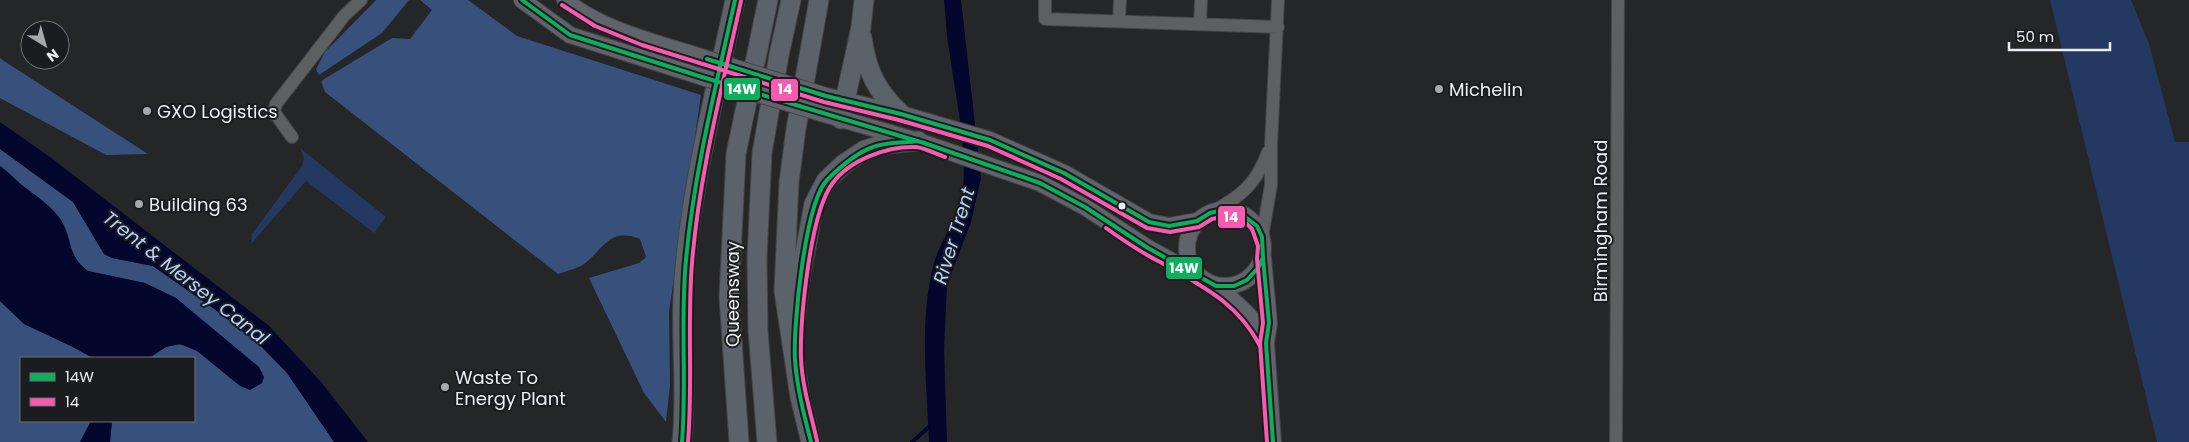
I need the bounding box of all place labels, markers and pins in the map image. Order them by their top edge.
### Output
place label: Michelin [1449,77,1523,102]
marker: Michelin [1433,83,1445,95]
place label: GXO Logistics [157,99,278,124]
marker: GXO Logistics [141,105,153,117]
place label: Building 63 [149,192,248,217]
marker: Building 63 [133,198,145,210]
unlabelled marker [1117,201,1127,211]
place label: Waste To Energy Plant [455,365,566,411]
marker: Waste To Energy Plant [439,381,451,393]

